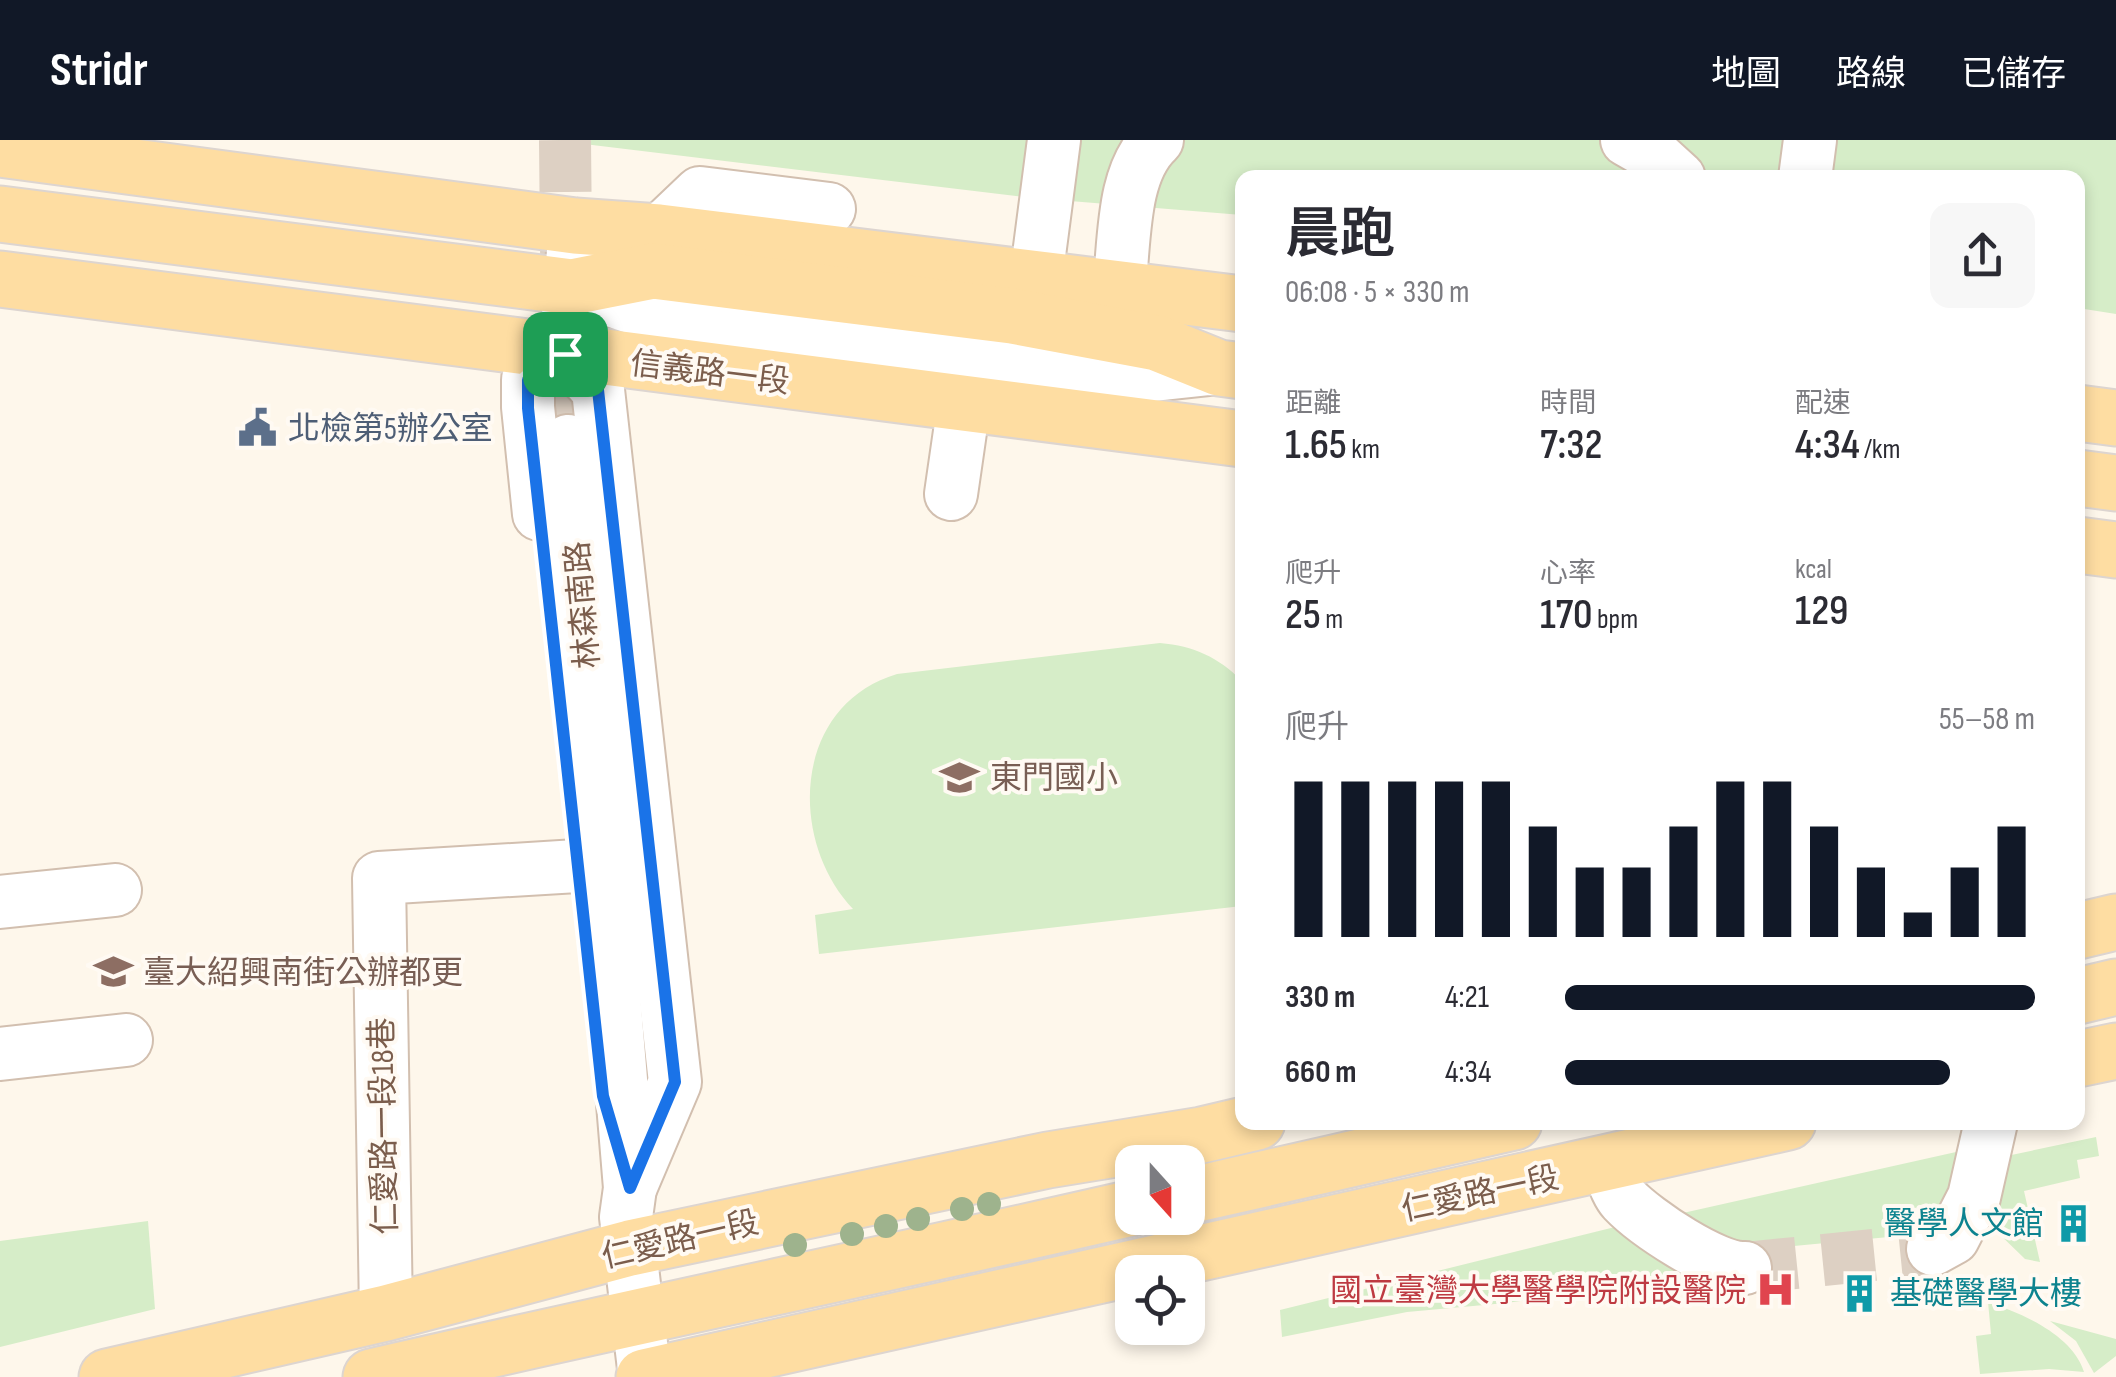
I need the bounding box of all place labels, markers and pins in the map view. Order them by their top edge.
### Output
pin [523,312,608,397]
public building icon: 北檢第5辦公室 [237,407,279,449]
place label: 北檢第5辦公室 [288,410,493,449]
school or university icon: 東門國小 [939,756,981,798]
place label: 東門國小 [990,759,1118,798]
school or university icon: 臺大紹興南街公辦都更 [92,951,134,993]
place label: 臺大紹興南街公辦都更 [143,954,463,993]
building icon: 醫學人文館 [2053,1202,2095,1244]
place label: 醫學人文館 [1884,1205,2044,1244]
hospital icon: 國立臺灣大學醫學院附設醫院 [1755,1269,1797,1311]
place label: 國立臺灣大學醫學院附設醫院 [1330,1272,1746,1311]
building icon: 基礎醫學大樓 [1839,1272,1881,1314]
place label: 基礎醫學大樓 [1890,1275,2082,1314]

